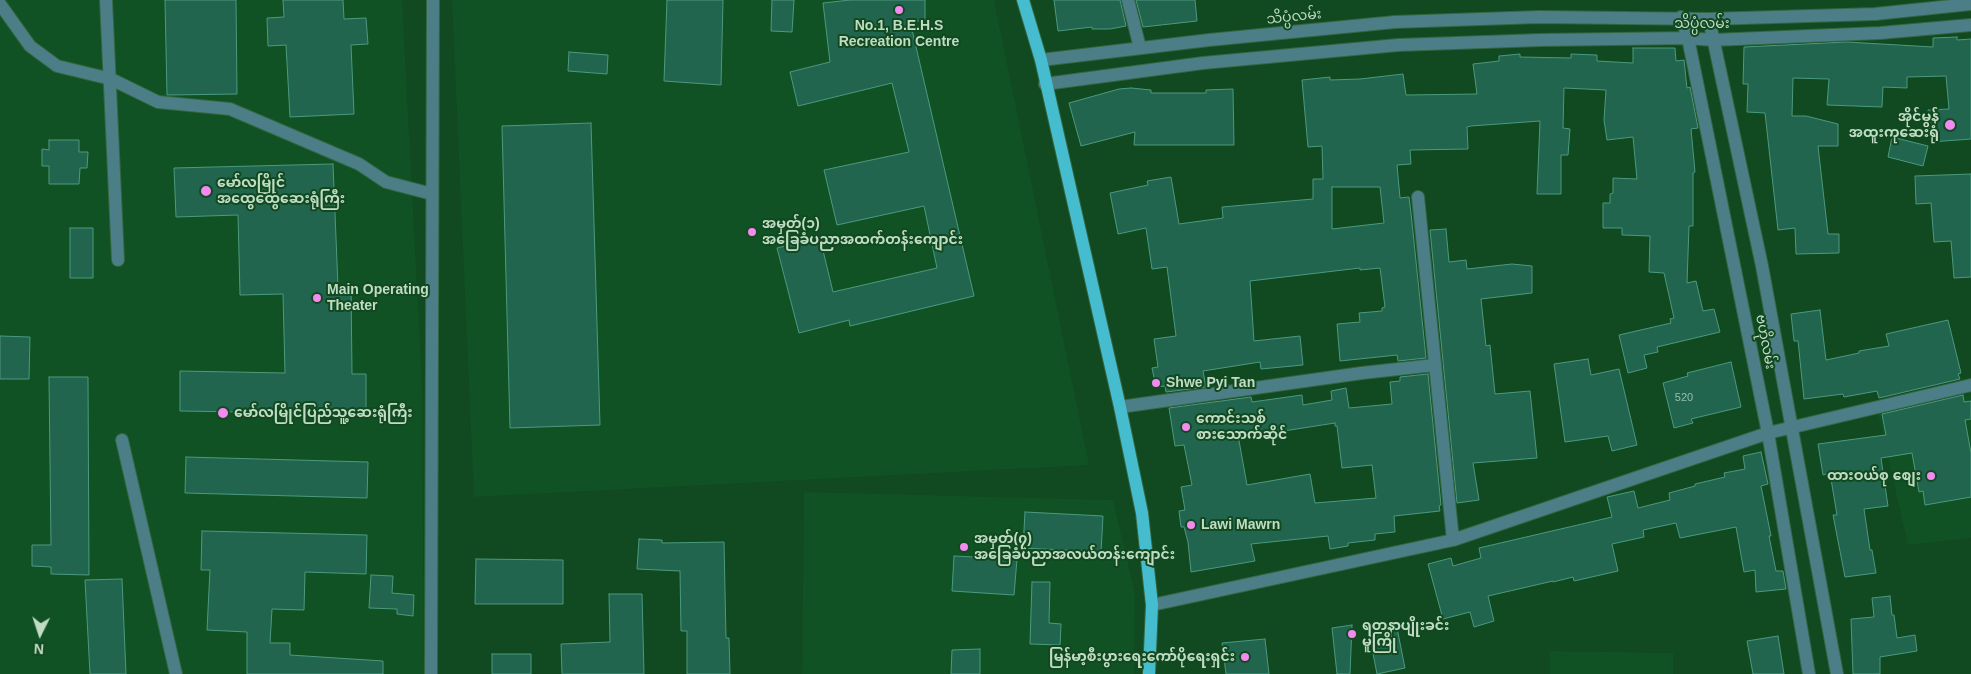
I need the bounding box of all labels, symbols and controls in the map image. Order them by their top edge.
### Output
marker: No.1, B.E.H.S Recreation Centre [893,4,905,16]
street label: သိပ္ပံလမ်း [1266,6,1322,28]
street label: သိပ္ပံလမ်း [1674,16,1730,32]
place label: No.1, B.E.H.S Recreation Centre [839,18,959,50]
place label: အိုင်မွန် အထူးကုဆေးရုံ [1849,109,1939,142]
marker: အိုင်မွန် အထူးကုဆေးရုံ [1943,118,1957,132]
place label: မော်လမြိုင် အထွေထွေဆေးရုံကြီး [217,175,345,208]
marker: မော်လမြိုင် အထွေထွေဆေးရုံကြီး [199,184,213,198]
place label: အမှတ်(၁) အခြေခံပညာအထက်တန်းကျောင်း [762,216,963,248]
marker: အမှတ်(၁) အခြေခံပညာအထက်တန်းကျောင်း [746,226,758,238]
place label: Main Operating Theater [327,282,429,314]
marker: Main Operating Theater [311,292,323,304]
street label: ဗဟိုလမ်း [1751,313,1779,371]
place label: Shwe Pyi Tan [1166,375,1255,391]
marker: Shwe Pyi Tan [1150,377,1162,389]
house number: 520 [1675,391,1693,405]
place label: မော်လမြိုင်ပြည်သူ့ဆေးရုံကြီး [234,405,413,421]
marker: မော်လမြိုင်ပြည်သူ့ဆေးရုံကြီး [216,406,230,420]
place label: ကောင်းသစ် စားသောက်ဆိုင် [1196,411,1287,444]
marker: ကောင်းသစ် စားသောက်ဆိုင် [1180,421,1192,433]
place label: ထားဝယ်စု စျေး [1827,468,1921,484]
marker: ထားဝယ်စု စျေး [1925,470,1937,482]
place label: Lawi Mawrn [1201,517,1280,533]
marker: Lawi Mawrn [1185,519,1197,531]
place label: အမှတ်(၇) အခြေခံပညာအလယ်တန်းကျောင်း [974,531,1175,564]
marker: အမှတ်(၇) အခြေခံပညာအလယ်တန်းကျောင်း [958,541,970,553]
north arrow [15,609,65,659]
place label: ရတနာပျိုးခင်း မူကြို [1362,618,1449,650]
marker: ရတနာပျိုးခင်း မူကြို [1346,628,1358,640]
text: N [33,641,45,657]
place label: မြန်မာ့စီးပွားရေးကော်ပိုရေးရှင်း [1049,649,1235,665]
marker: မြန်မာ့စီးပွားရေးကော်ပိုရေးရှင်း [1239,651,1251,663]

